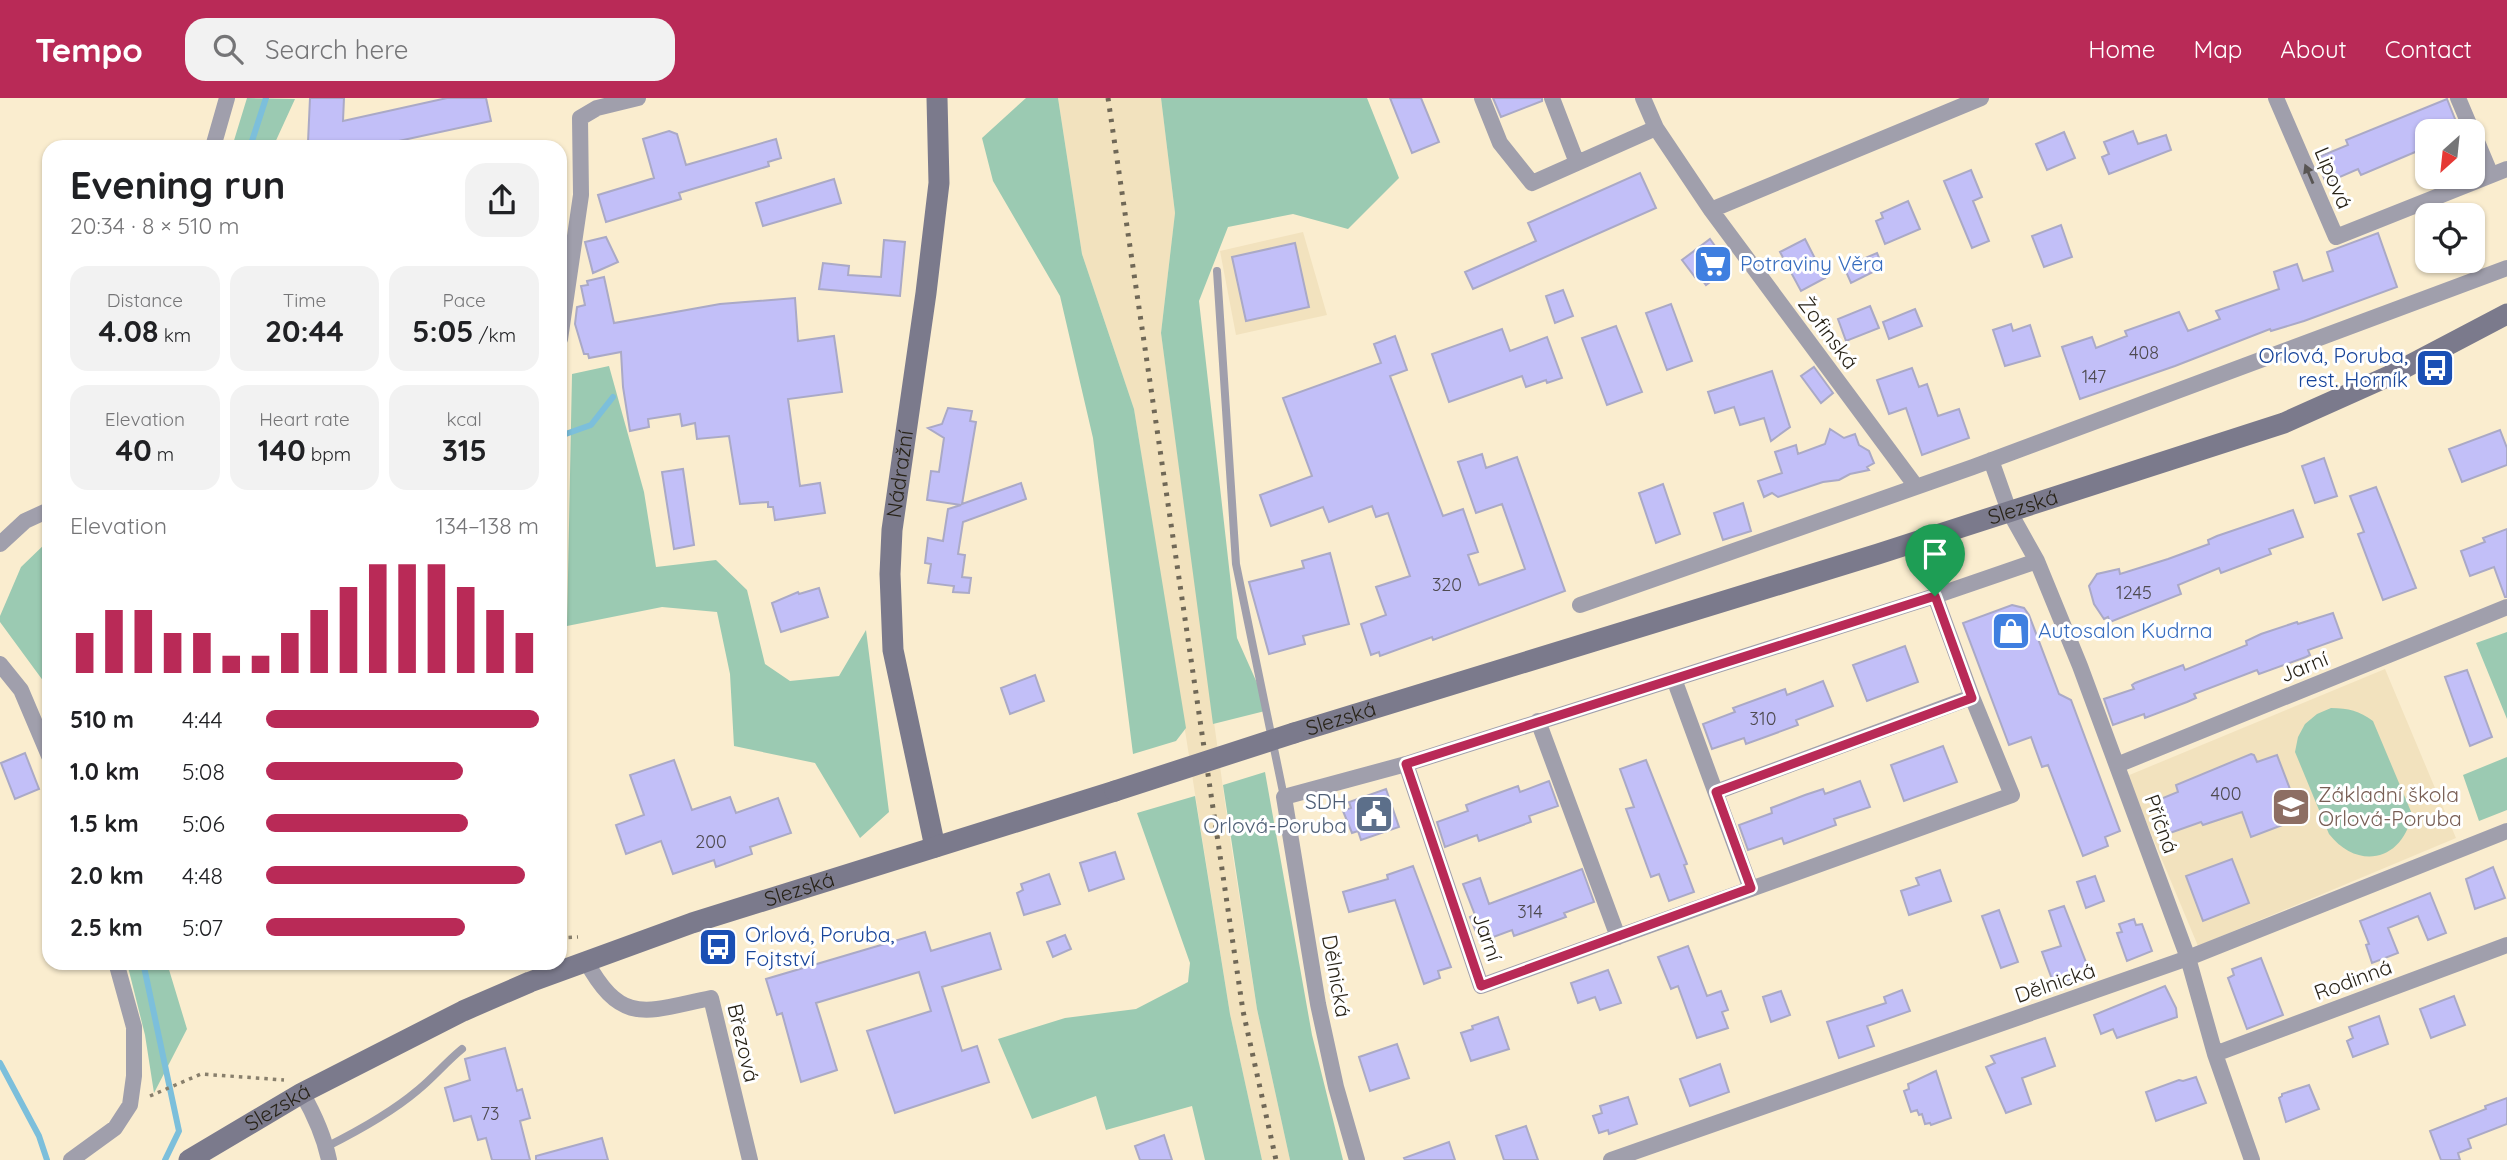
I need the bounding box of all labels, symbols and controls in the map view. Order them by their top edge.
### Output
search box [185,18,675,81]
text: Tempo [35,29,143,70]
icon: search [209,30,247,68]
text: Search here [265,33,408,66]
text: Home [2088,34,2155,64]
text: Map [2193,34,2242,64]
text: About [2280,34,2347,64]
text: Contact [2385,34,2472,64]
north arrow [2415,119,2485,189]
map controls [2415,119,2485,273]
street label: Lipová [2309,143,2359,212]
text: Evening run [70,161,285,209]
button: share [465,163,539,237]
one-way arrow [2303,164,2314,185]
button: locate [2415,203,2485,273]
text: 20:34 · 8 × 510 m [70,211,240,240]
supermarket icon: Potraviny Věra [1692,243,1734,285]
place label: Potraviny Věra [1740,250,1884,276]
text: Distance [107,288,183,312]
text: Time [283,288,326,312]
text: Pace [443,288,486,312]
street label: Žofinská [1793,291,1864,374]
text: 4.08 [98,312,158,350]
text: 20:44 [265,312,344,350]
text: 5:05 [412,312,473,350]
text: km [158,323,191,347]
text: /km [473,323,516,347]
house number: 408 [2129,341,2159,364]
place label: Orlová, Poruba, rest. Horník [2258,342,2408,392]
bus stop icon: Orlová, Poruba, rest. Horník [2414,347,2456,389]
house number: 147 [2082,365,2106,388]
text: Elevation [105,407,185,431]
text: Heart rate [259,407,350,431]
text: kcal [446,407,482,431]
street label: Nádražní [880,428,918,519]
text: 40 [116,431,152,469]
text: 140 [258,431,306,469]
text: 315 [442,431,487,469]
text: m [152,442,174,466]
text: bpm [306,442,351,466]
street label: Slezská [1984,483,2061,530]
text: Elevation [70,511,167,540]
text: 134–138 m [435,511,539,540]
pin [1905,524,1965,596]
icon: arrive [1916,535,1954,573]
house number: 320 [1432,573,1462,596]
house number: 1245 [2116,581,2152,604]
shop icon: Autosalon Kudrna [1990,610,2032,652]
place label: Autosalon Kudrna [2038,617,2213,643]
street label: Jarní [2276,645,2332,687]
street label: Slezská [1302,695,1379,741]
text: 510 m [70,705,134,734]
text: 4:44 [182,705,223,734]
house number: 310 [1750,707,1776,730]
text: 1.0 km [70,757,140,786]
text: 5:08 [182,757,225,786]
place label: Základní škola Orlová-Poruba [2318,781,2462,831]
house number: 400 [2211,782,2241,805]
school or university icon: Základní škola Orlová-Poruba [2270,786,2312,828]
place label: SDH Orlová-Poruba [1203,788,1347,838]
street label: Příčná [2139,791,2185,857]
public building icon: SDH Orlová-Poruba [1353,793,1395,835]
text: 1.5 km [70,809,139,838]
text: 5:06 [182,809,225,838]
house number: 200 [695,830,727,853]
text: 2.0 km [70,861,144,890]
text: 4:48 [182,861,223,890]
street label: Slezská [761,865,837,912]
house number: 314 [1517,900,1543,923]
street label: Jarní [1468,909,1508,965]
text: 2.5 km [70,913,143,942]
text: 5:07 [182,913,223,942]
place label: Orlová, Poruba, Fojtství [745,921,895,971]
bus stop icon: Orlová, Poruba, Fojtství [697,926,739,968]
street label: Dělnická [1317,933,1357,1019]
street label: Rodinná [2310,953,2395,1005]
street label: Dělnická [2011,956,2098,1008]
street label: Březová [722,1001,766,1085]
street label: Slezská [239,1077,314,1136]
house number: 73 [481,1102,499,1125]

